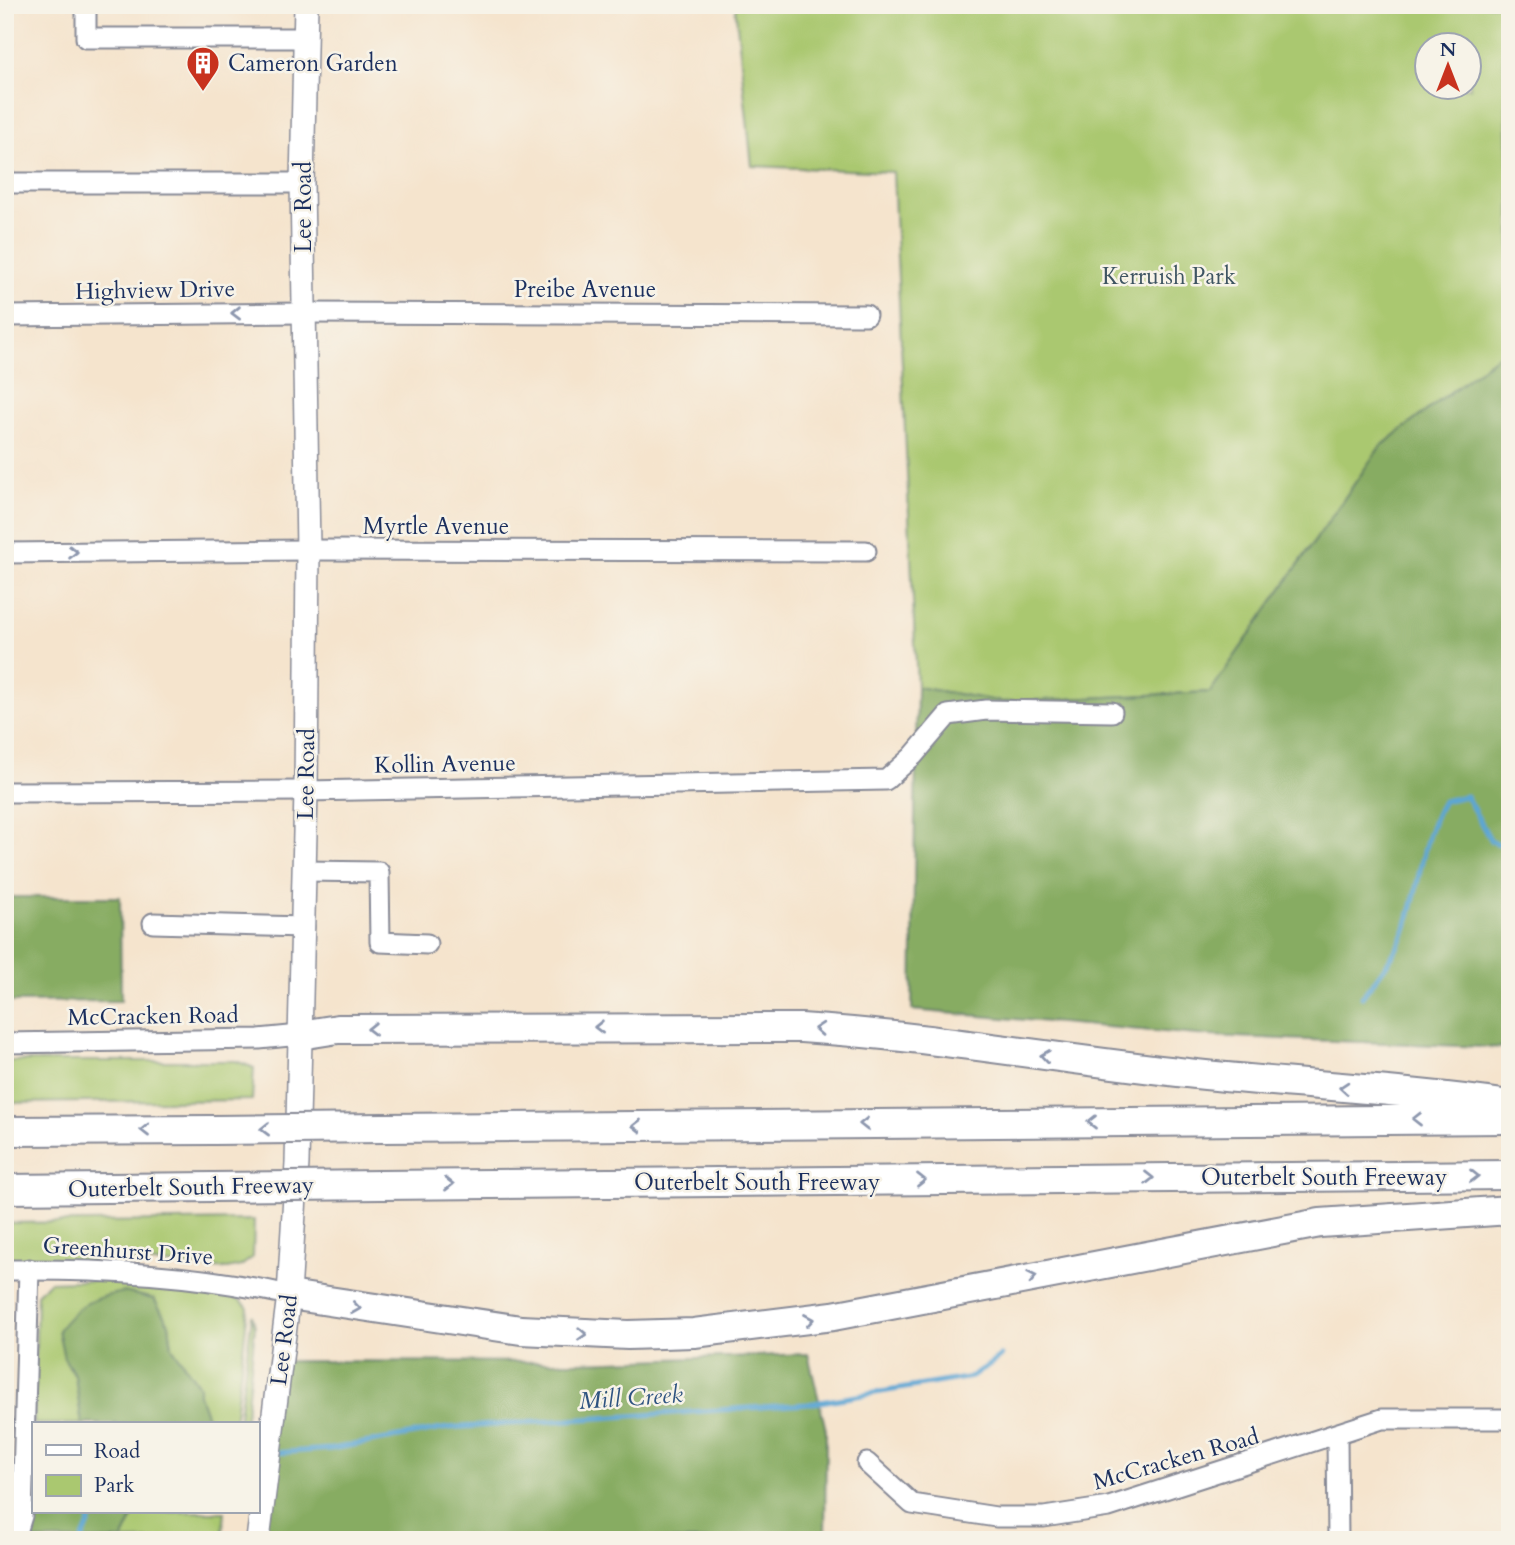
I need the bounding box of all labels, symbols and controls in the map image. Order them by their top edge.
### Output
north arrow [1414,32,1484,102]
text: N [1440,37,1457,63]
building icon: Cameron Garden [184,44,222,93]
place label: Cameron Garden [228,48,398,79]
street label: Lee Road [288,160,319,253]
park label: Kerruish Park [1102,261,1237,292]
street label: Highview Drive [75,273,235,307]
street label: Preibe Avenue [514,274,656,305]
one-way arrow [230,306,241,321]
street label: Myrtle Avenue [363,511,509,542]
one-way arrow [68,545,79,560]
street label: Lee Road [290,727,322,820]
street label: Kollin Avenue [374,747,516,781]
street label: McCracken Road [67,999,240,1033]
one-way arrow [594,1019,604,1035]
one-way arrow [366,1021,377,1037]
one-way arrow [814,1022,825,1037]
one-way arrow [1039,1049,1051,1064]
one-way arrow [1339,1081,1350,1096]
one-way arrow [1411,1111,1422,1127]
one-way arrow [1086,1114,1096,1130]
one-way arrow [858,1116,869,1132]
one-way arrow [631,1118,641,1134]
one-way arrow [260,1121,270,1137]
one-way arrow [139,1122,150,1138]
street label: Outerbelt South Freeway [1201,1162,1447,1193]
street label: Outerbelt South Freeway [634,1167,880,1198]
one-way arrow [1470,1168,1480,1184]
street label: Outerbelt South Freeway [68,1169,314,1205]
one-way arrow [1144,1171,1155,1186]
one-way arrow [917,1172,927,1188]
one-way arrow [444,1176,455,1192]
street label: Greenhurst Drive [42,1230,214,1272]
one-way arrow [1026,1271,1038,1286]
street label: Lee Road [263,1292,305,1387]
one-way arrow [350,1300,362,1315]
one-way arrow [803,1313,815,1328]
one-way arrow [577,1326,588,1341]
water label: Mill Creek [578,1378,684,1418]
street label: McCracken Road [1089,1420,1263,1497]
legend [32,1422,259,1514]
text: Road [94,1437,140,1466]
text: Park [94,1471,135,1500]

